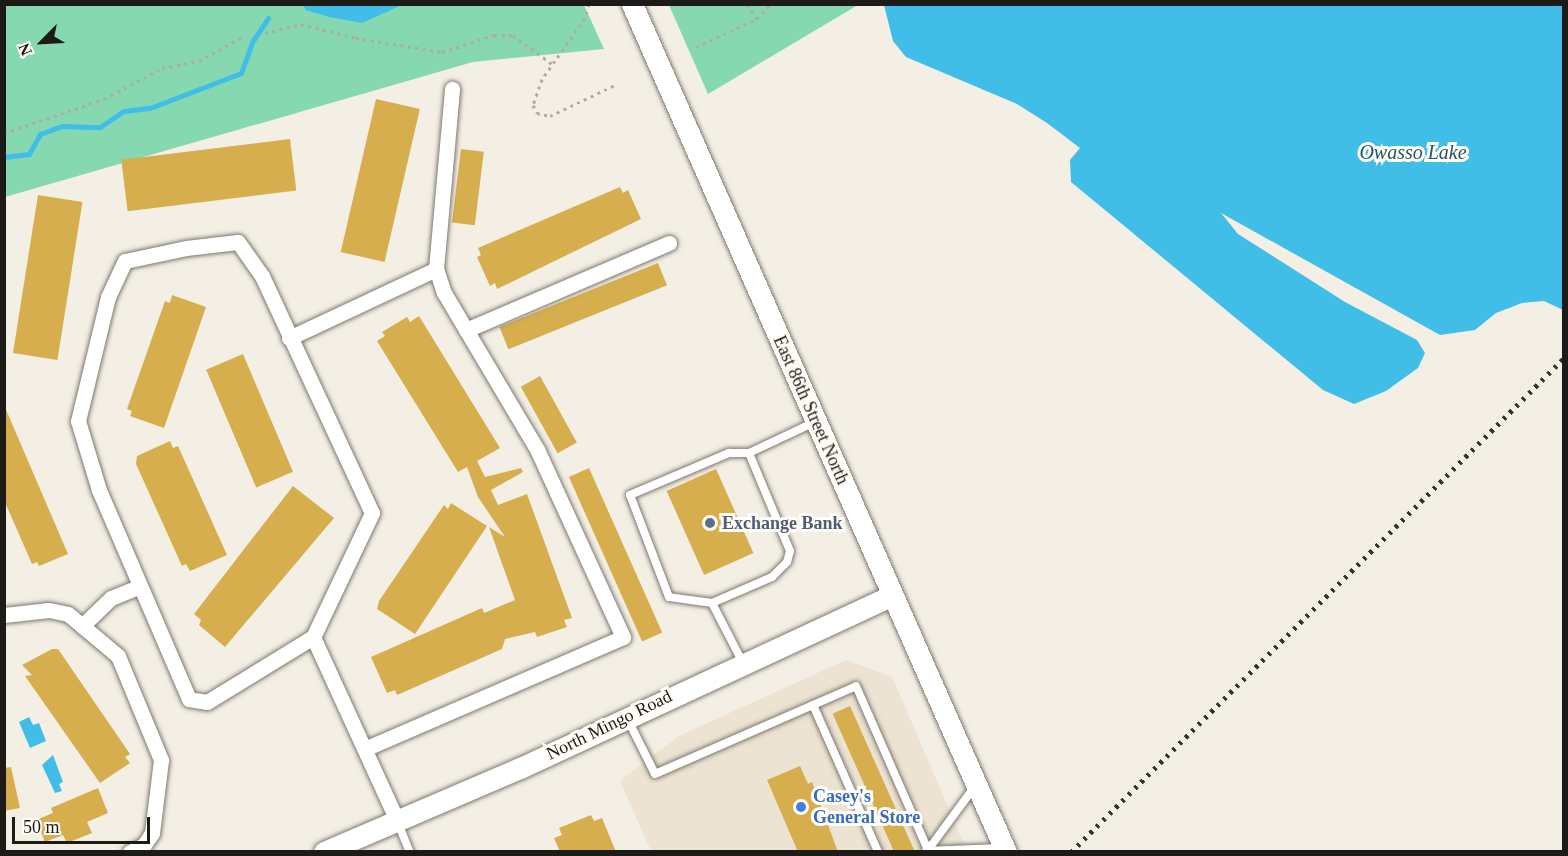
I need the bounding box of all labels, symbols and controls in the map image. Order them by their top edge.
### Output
north arrow [12,12,72,72]
text: N [15,41,35,58]
water label: Owasso Lake [1359,140,1467,164]
street label: East 86th Street North [768,332,854,488]
place label: Exchange Bank [722,512,843,534]
marker: Exchange Bank [703,516,717,530]
street label: North Mingo Road [543,685,675,765]
place label: Casey's General Store [813,786,920,828]
marker: Casey's General Store [794,800,808,814]
scale bar [15,805,153,843]
text: 50 m [23,817,60,837]

